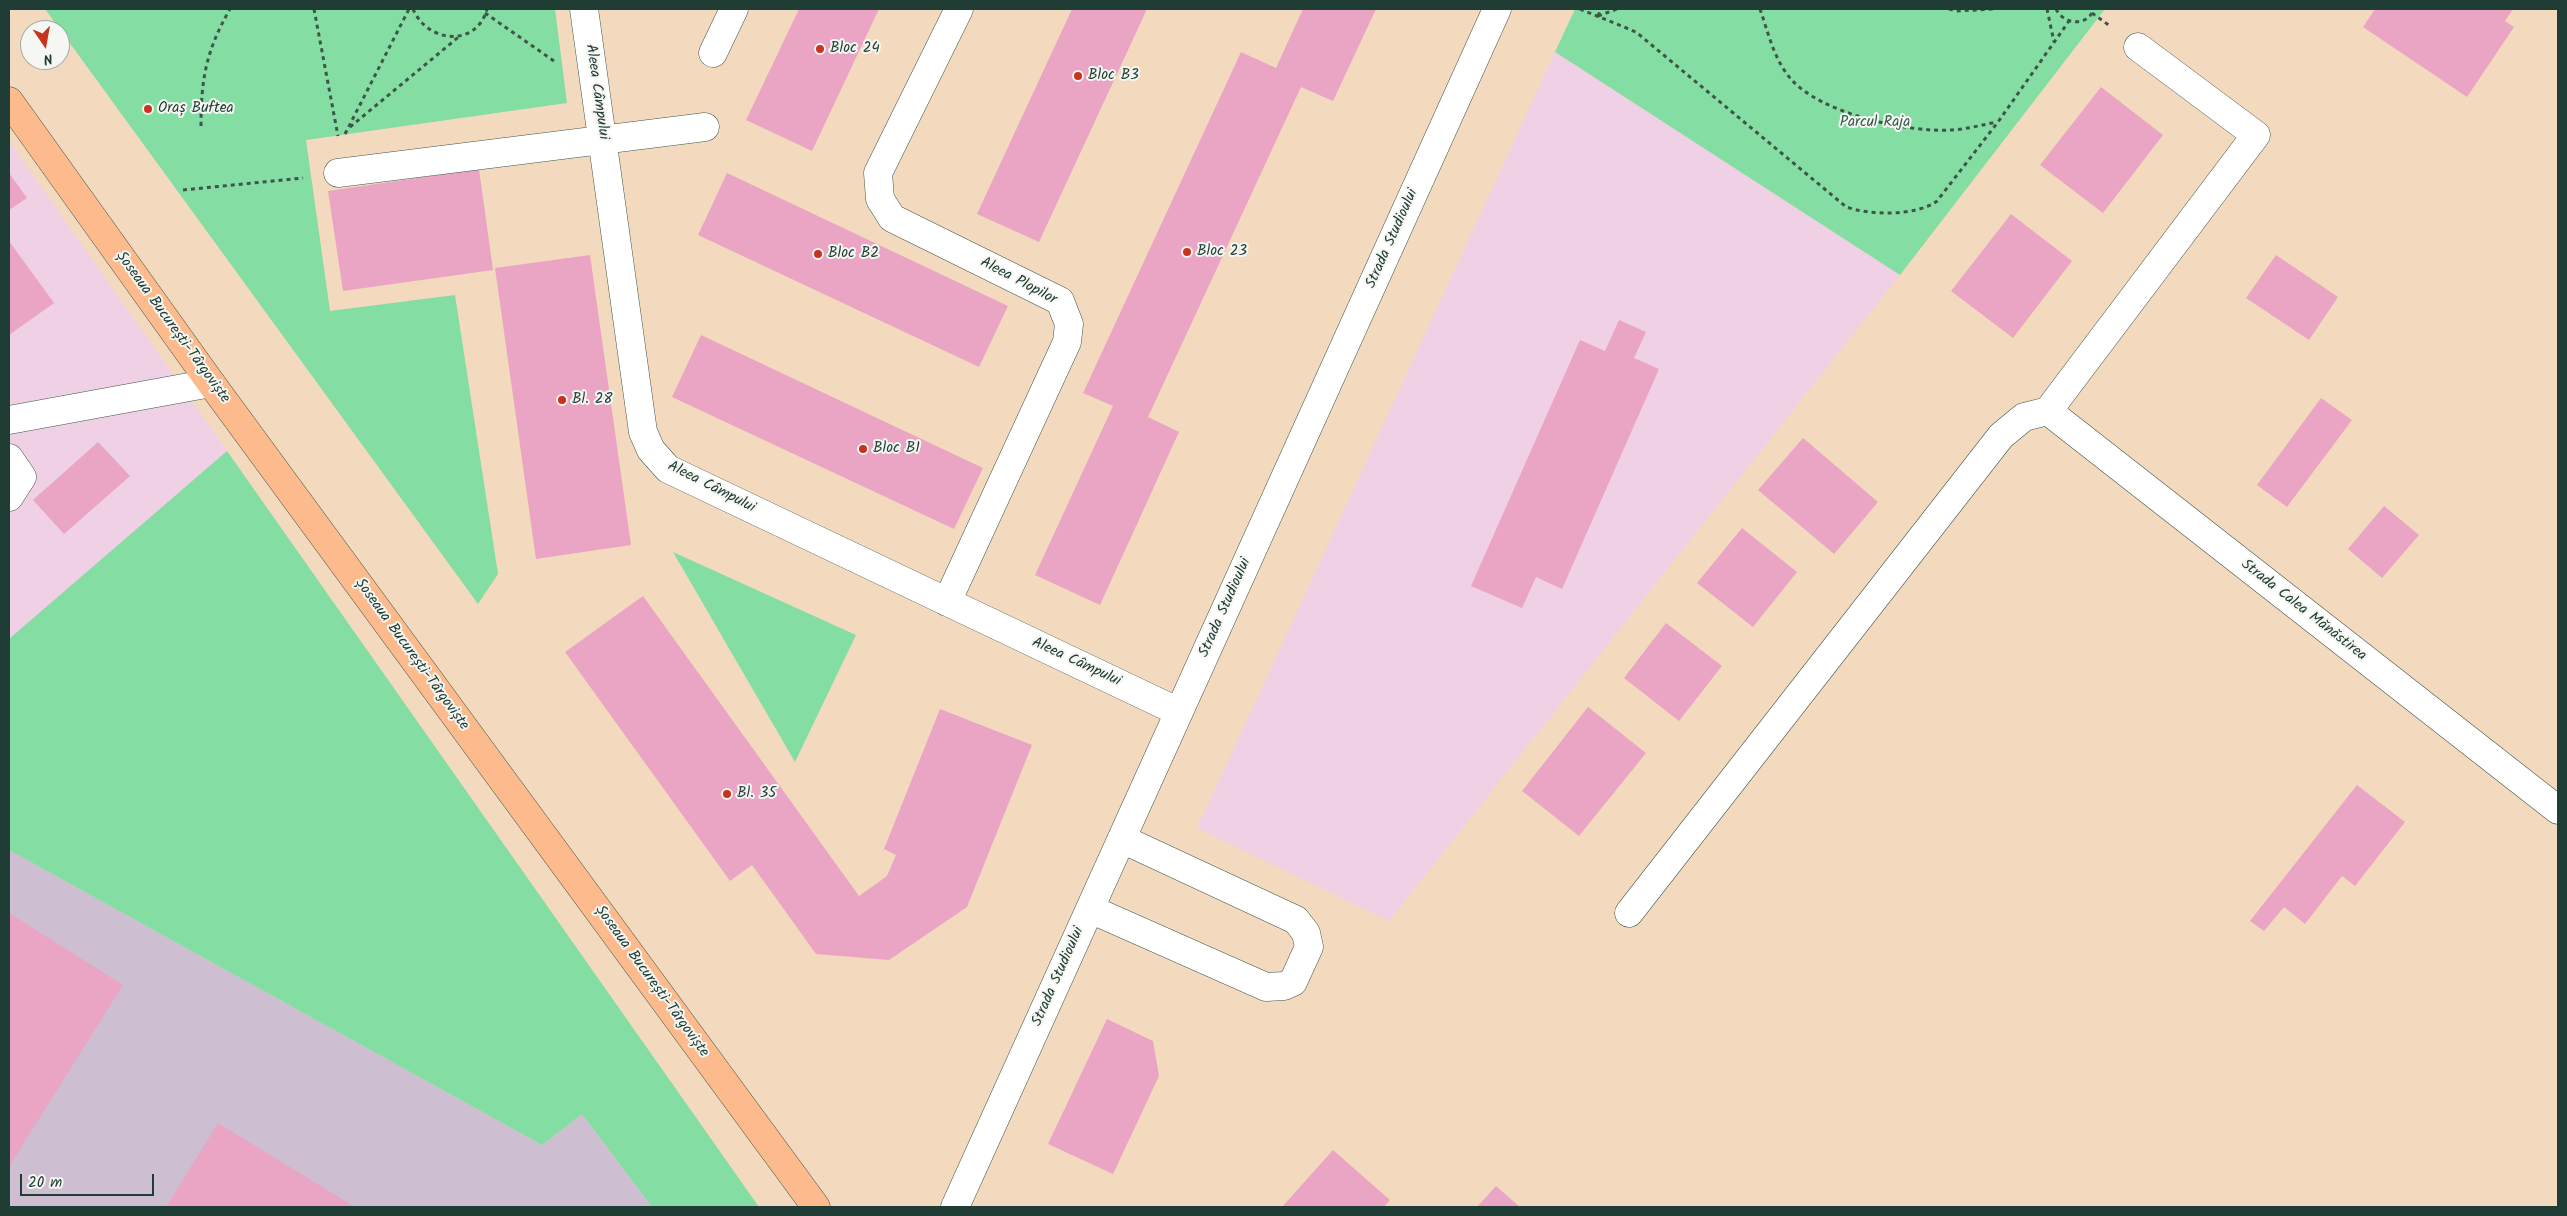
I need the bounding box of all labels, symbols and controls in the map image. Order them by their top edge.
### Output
north arrow [20,20,70,70]
place label: Bloc 24 [830,40,880,58]
street label: Aleea Câmpului [580,43,612,141]
marker: Bloc 24 [814,43,826,55]
text: N [41,47,55,70]
place label: Bloc B3 [1088,67,1139,85]
marker: Bloc B3 [1072,70,1084,82]
place label: Oraș Buftea [158,100,234,118]
marker: Oraș Buftea [142,103,154,115]
park label: Parcul Raja [1840,114,1910,132]
street label: Strada Studioului [1363,187,1423,291]
place label: Bloc 23 [1197,243,1247,261]
place label: Bloc B2 [828,245,879,263]
marker: Bloc 23 [1181,246,1193,258]
marker: Bloc B2 [812,248,824,260]
street label: Șoseaua București-Târgoviște [111,249,233,407]
street label: Aleea Plopilor [977,254,1059,310]
place label: Bl. 28 [572,391,613,409]
marker: Bl. 28 [556,394,568,406]
place label: Bloc B1 [873,440,920,458]
marker: Bloc B1 [857,443,869,455]
street label: Aleea Câmpului [664,458,758,518]
street label: Strada Studioului [1196,556,1256,660]
street label: Strada Calea Mănăstirea [2237,556,2369,666]
street label: Șoseaua București-Târgoviște [350,576,472,734]
street label: Aleea Câmpului [1029,635,1123,691]
place label: Bl. 35 [737,785,776,803]
marker: Bl. 35 [721,788,733,800]
street label: Șoseaua București-Târgoviște [590,903,712,1061]
street label: Strada Studioului [1029,925,1089,1029]
scale bar [22,1164,156,1196]
text: 20 m [28,1171,62,1195]

